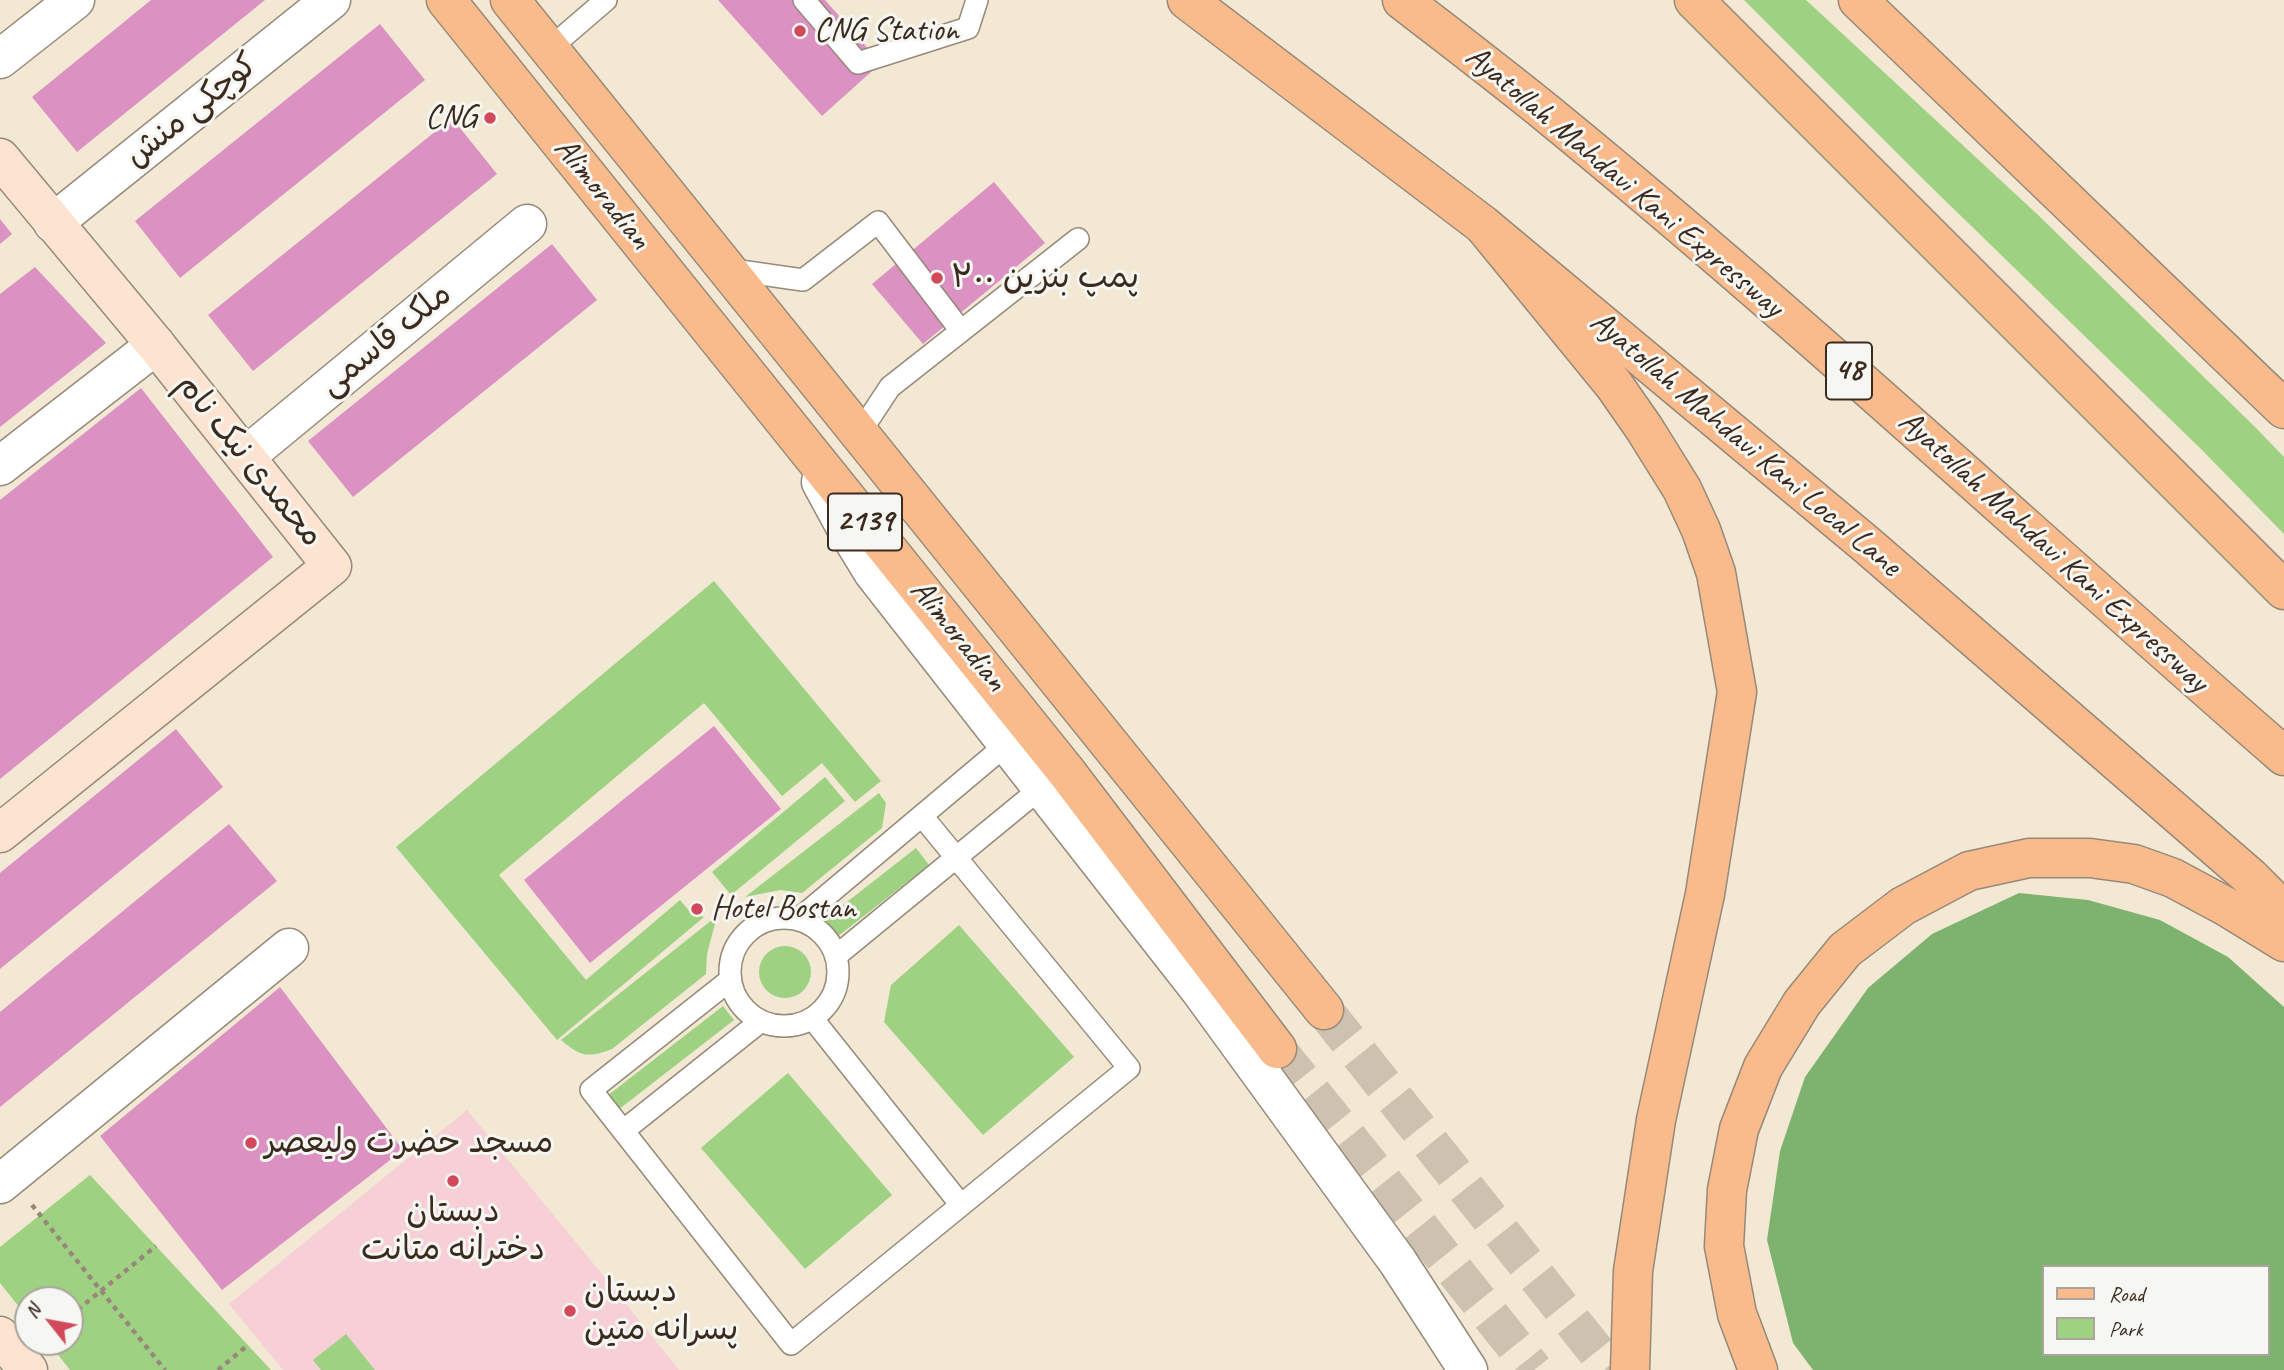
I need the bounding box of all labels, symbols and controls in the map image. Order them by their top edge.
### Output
place label: CNG Station [814,11,958,51]
marker: CNG Station [792,23,808,39]
street label: Ayatollah Mahdavi Kani Expressway [1457,37,1791,327]
street label: کوچکی منش [118,45,266,177]
place label: CNG [425,98,476,138]
marker: CNG [482,110,498,126]
street label: Alimoradian [545,130,659,258]
place label: پمپ بنزین ۲۰۰ [951,258,1139,298]
marker: پمپ بنزین ۲۰۰ [929,270,945,286]
street label: ملک قاسمی [312,275,460,405]
street label: Ayatollah Mahdavi Kani Local Lane [1582,302,1908,586]
road number: 48 [1826,342,1872,400]
street label: محمدی نیک نام [167,366,331,556]
street label: Ayatollah Mahdavi Kani Expressway [1890,402,2216,702]
road number: 2139 [828,494,902,550]
street label: Alimoradian [901,572,1015,700]
place label: Hotel Bostan [711,889,856,929]
marker: Hotel Bostan [689,901,705,917]
place label: مسجد حضرت ولیعصر [265,1123,553,1163]
marker: مسجد حضرت ولیعصر [243,1135,259,1151]
marker: دبستان دخترانه متانت [445,1173,461,1189]
place label: دبستان دخترانه متانت [361,1192,545,1270]
legend [2042,1265,2270,1356]
place label: دبستان پسرانه متین [584,1272,738,1350]
text: Road [2109,1281,2144,1307]
north arrow [14,1286,84,1356]
text: N [19,1300,46,1322]
marker: دبستان پسرانه متین [562,1303,578,1319]
text: Park [2109,1316,2142,1342]

